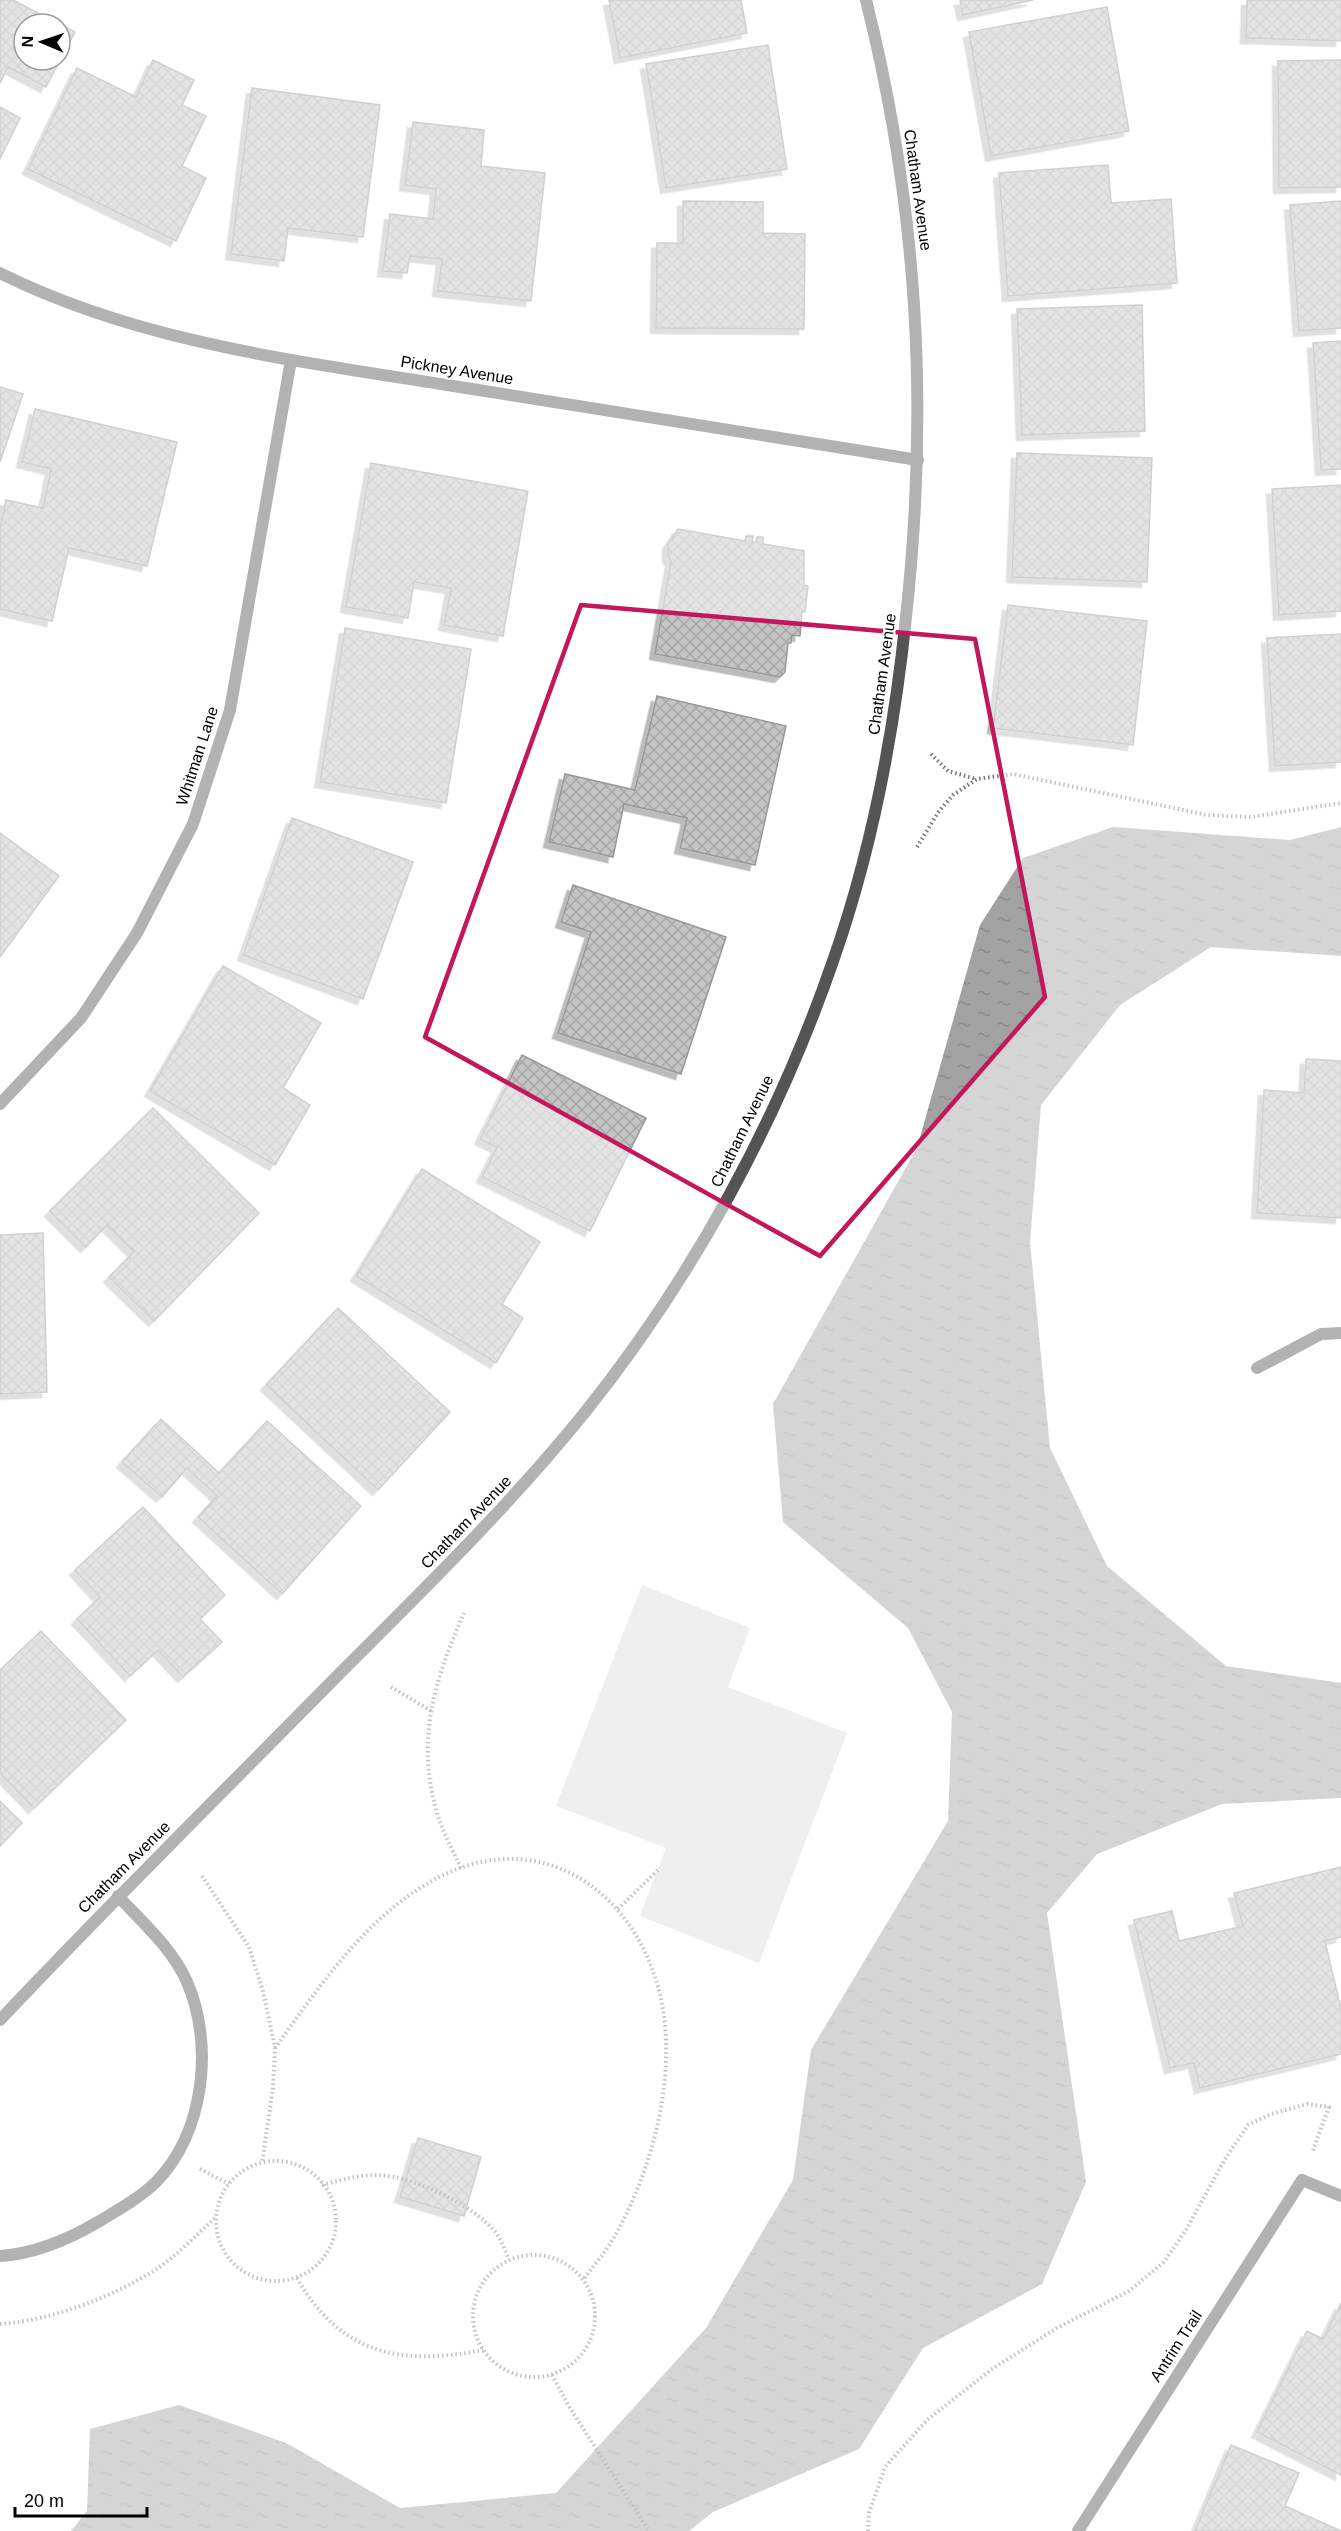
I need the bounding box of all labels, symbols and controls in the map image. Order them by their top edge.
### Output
north arrow [12,12,72,72]
text: N [19,35,36,48]
street label: Chatham Avenue [901,128,935,252]
street label: Pickney Avenue [400,353,515,387]
street label: Chatham Avenue [865,612,899,736]
street label: Whitman Lane [173,704,221,808]
street label: Chatham Avenue [708,1072,777,1190]
street label: Chatham Avenue [417,1472,515,1572]
street label: Chatham Avenue [75,1818,173,1916]
street label: Antrim Trail [1147,2307,1205,2385]
scale bar [15,2480,147,2518]
text: 20 m [24,2491,64,2511]

